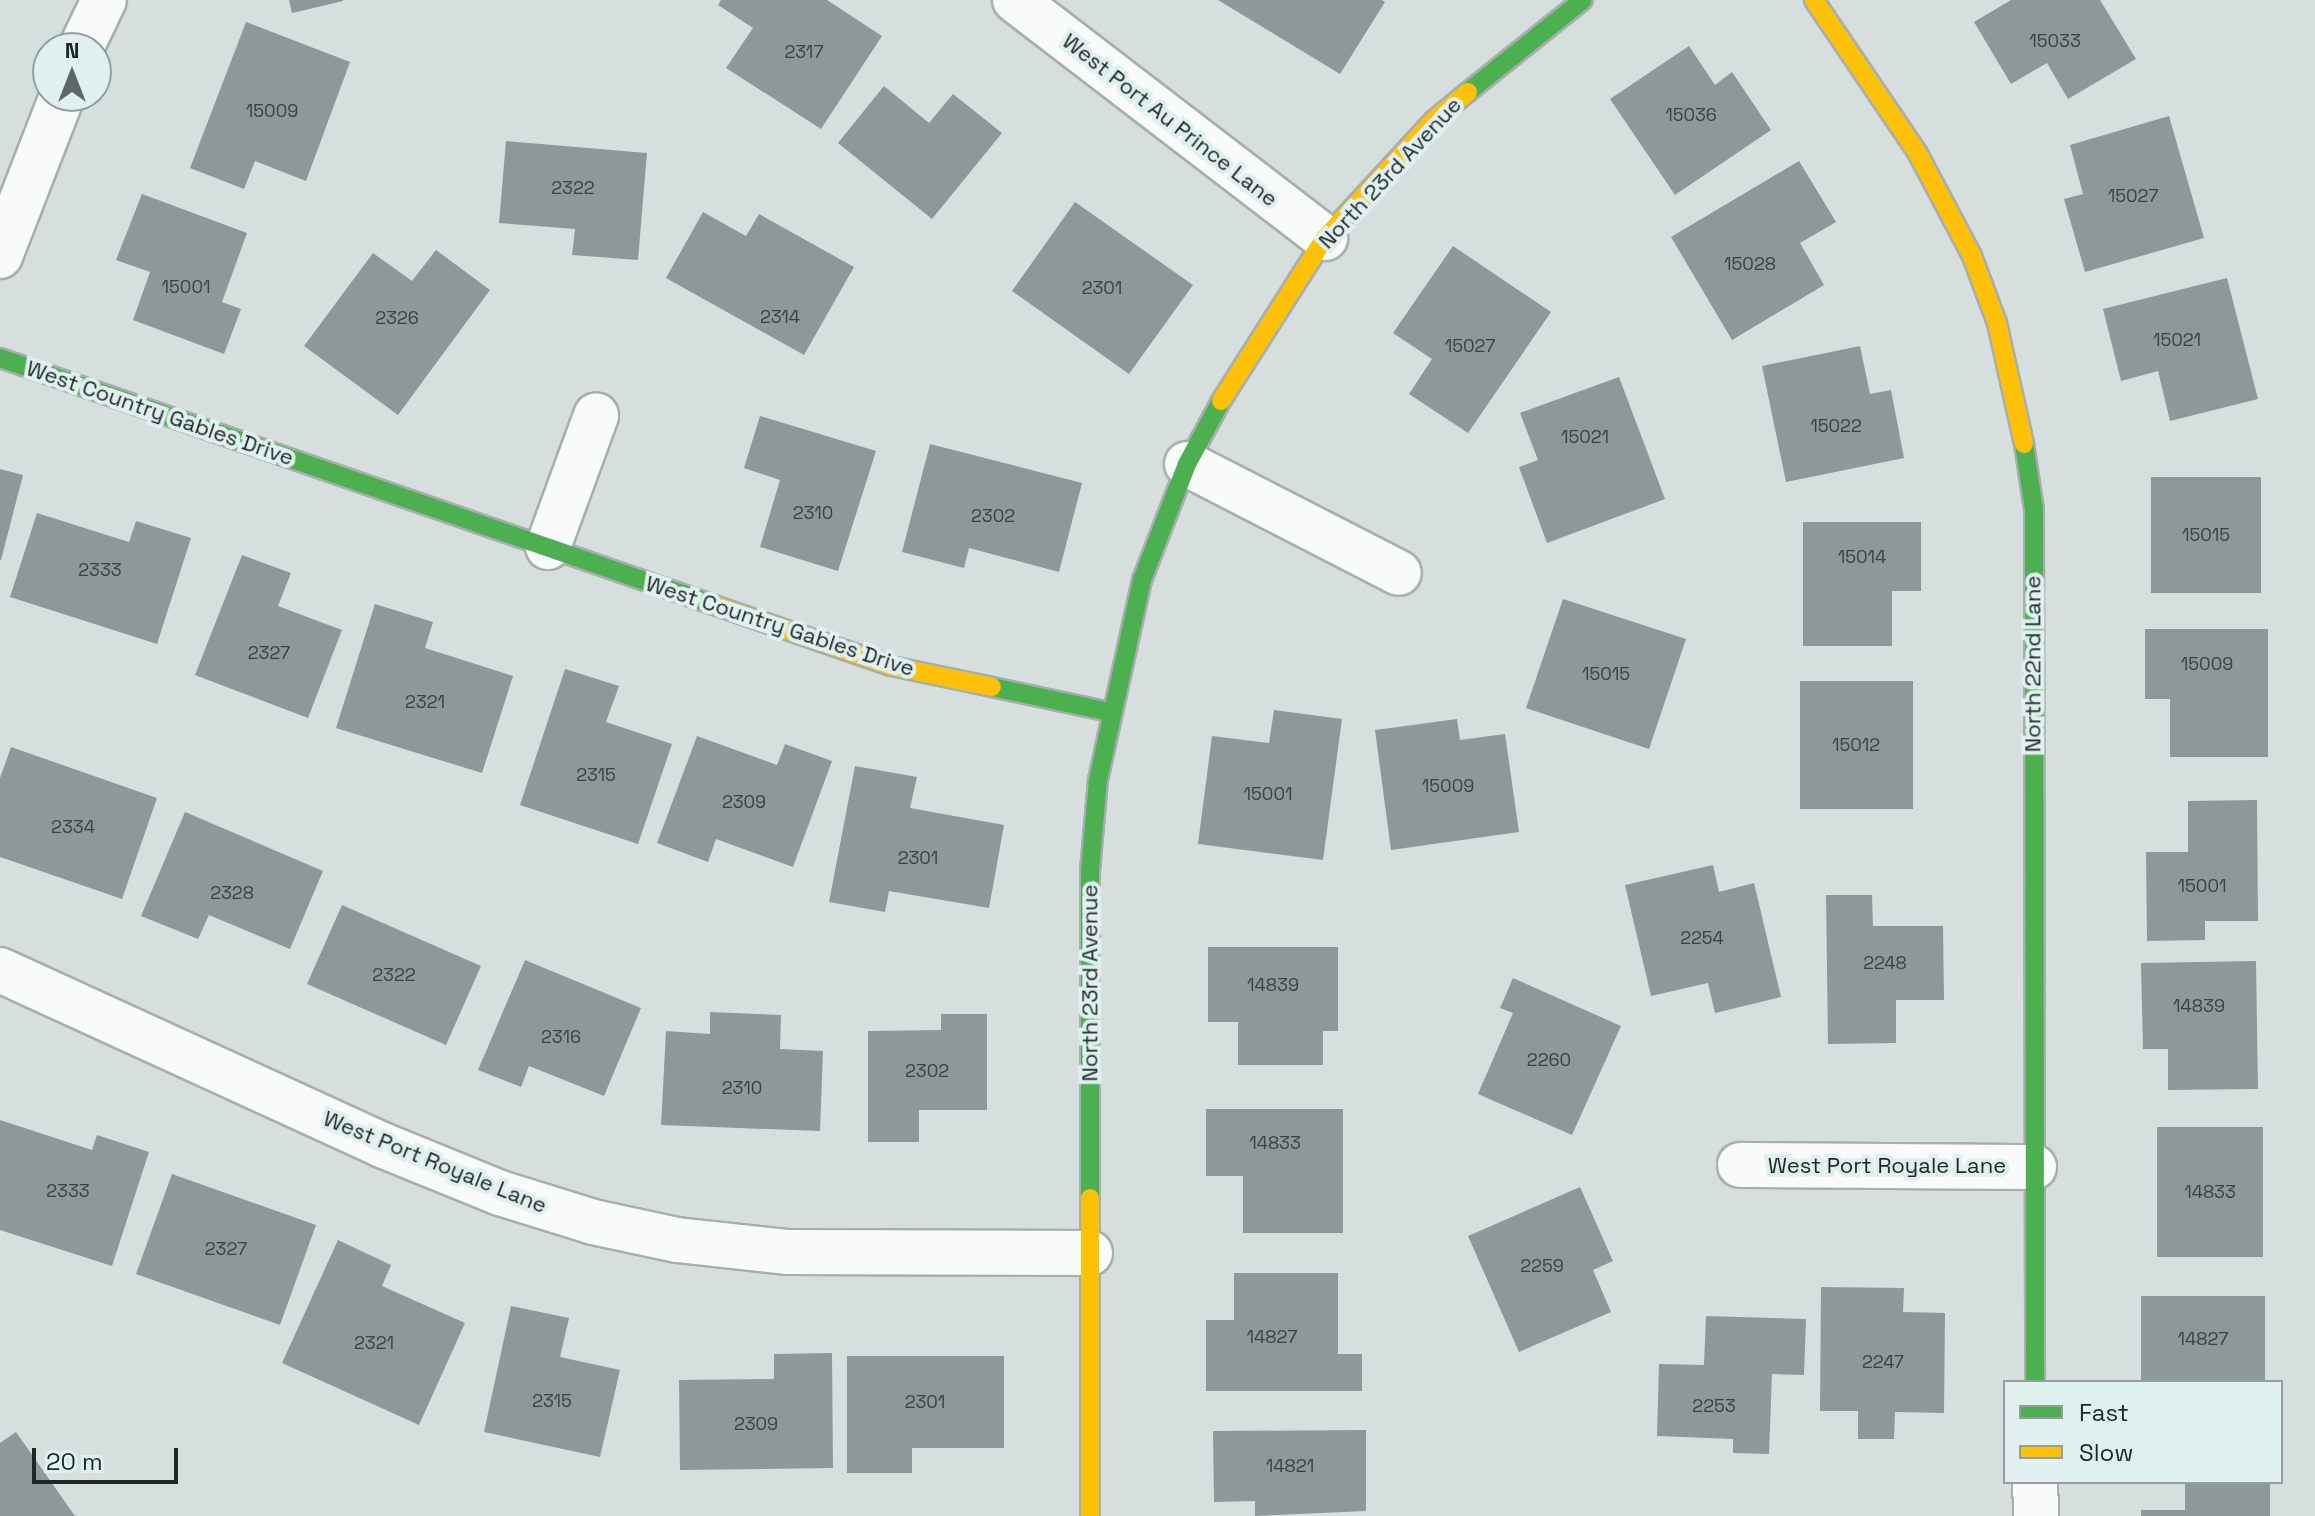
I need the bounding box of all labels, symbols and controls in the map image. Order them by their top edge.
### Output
street label: West Port Au Prince Lane [1057,28,1283,212]
house number: 15033 [2029,30,2081,52]
north arrow [32,32,112,112]
text: N [65,36,79,64]
house number: 2317 [784,41,824,63]
street label: North 23rd Avenue [1313,92,1467,254]
house number: 15009 [246,100,298,122]
house number: 15036 [1665,104,1717,126]
house number: 2322 [551,177,595,199]
house number: 15027 [2108,185,2158,207]
house number: 15028 [1724,253,1776,275]
house number: 15001 [162,276,210,298]
house number: 2301 [1082,277,1122,299]
house number: 2314 [760,306,800,328]
house number: 2326 [375,307,419,329]
house number: 15021 [2153,329,2201,351]
house number: 15027 [1445,335,1495,357]
street label: West Country Gables Drive [23,355,297,471]
house number: 15022 [1810,415,1862,437]
house number: 15021 [1561,426,1609,448]
house number: 2310 [793,502,833,524]
house number: 2302 [971,505,1015,527]
house number: 15015 [2182,524,2230,546]
house number: 15014 [1838,546,1886,568]
house number: 2333 [78,559,122,581]
street label: West Country Gables Drive [642,570,918,682]
street label: North 22nd Lane [2020,576,2046,752]
house number: 2327 [248,642,290,664]
house number: 15009 [2181,653,2233,675]
house number: 15015 [1582,663,1630,685]
house number: 2321 [405,691,445,713]
house number: 15012 [1832,734,1880,756]
house number: 2315 [576,764,616,786]
house number: 15009 [1422,775,1474,797]
house number: 15001 [1244,783,1292,805]
house number: 2309 [722,791,766,813]
house number: 2334 [51,816,95,838]
house number: 2301 [898,847,938,869]
house number: 15001 [2178,875,2226,897]
house number: 2328 [210,882,254,904]
street label: North 23rd Avenue [1077,884,1103,1082]
house number: 2254 [1680,927,1724,949]
house number: 2248 [1863,952,1907,974]
house number: 2322 [372,964,416,986]
house number: 14839 [1247,974,1299,996]
house number: 14839 [2173,995,2225,1017]
house number: 2316 [541,1026,581,1048]
house number: 2260 [1527,1049,1571,1071]
house number: 2302 [905,1060,949,1082]
house number: 2310 [722,1077,762,1099]
street label: West Port Royale Lane [320,1105,550,1219]
house number: 14833 [1249,1132,1301,1154]
street label: West Port Royale Lane [1768,1153,2006,1179]
house number: 2333 [46,1180,90,1202]
house number: 14833 [2184,1181,2236,1203]
house number: 2327 [205,1238,247,1260]
house number: 2259 [1520,1255,1564,1277]
house number: 14827 [1247,1326,1297,1348]
house number: 14827 [2178,1328,2228,1350]
house number: 2321 [354,1332,394,1354]
house number: 2247 [1862,1351,1904,1373]
legend [2003,1380,2283,1484]
house number: 2315 [532,1390,572,1412]
house number: 2301 [905,1391,945,1413]
house number: 2253 [1692,1395,1736,1417]
text: Fast [2079,1397,2129,1428]
house number: 2309 [734,1413,778,1435]
scale bar [36,1432,182,1482]
text: Slow [2079,1437,2133,1468]
text: 20 m [46,1446,103,1477]
house number: 14821 [1266,1455,1314,1477]

